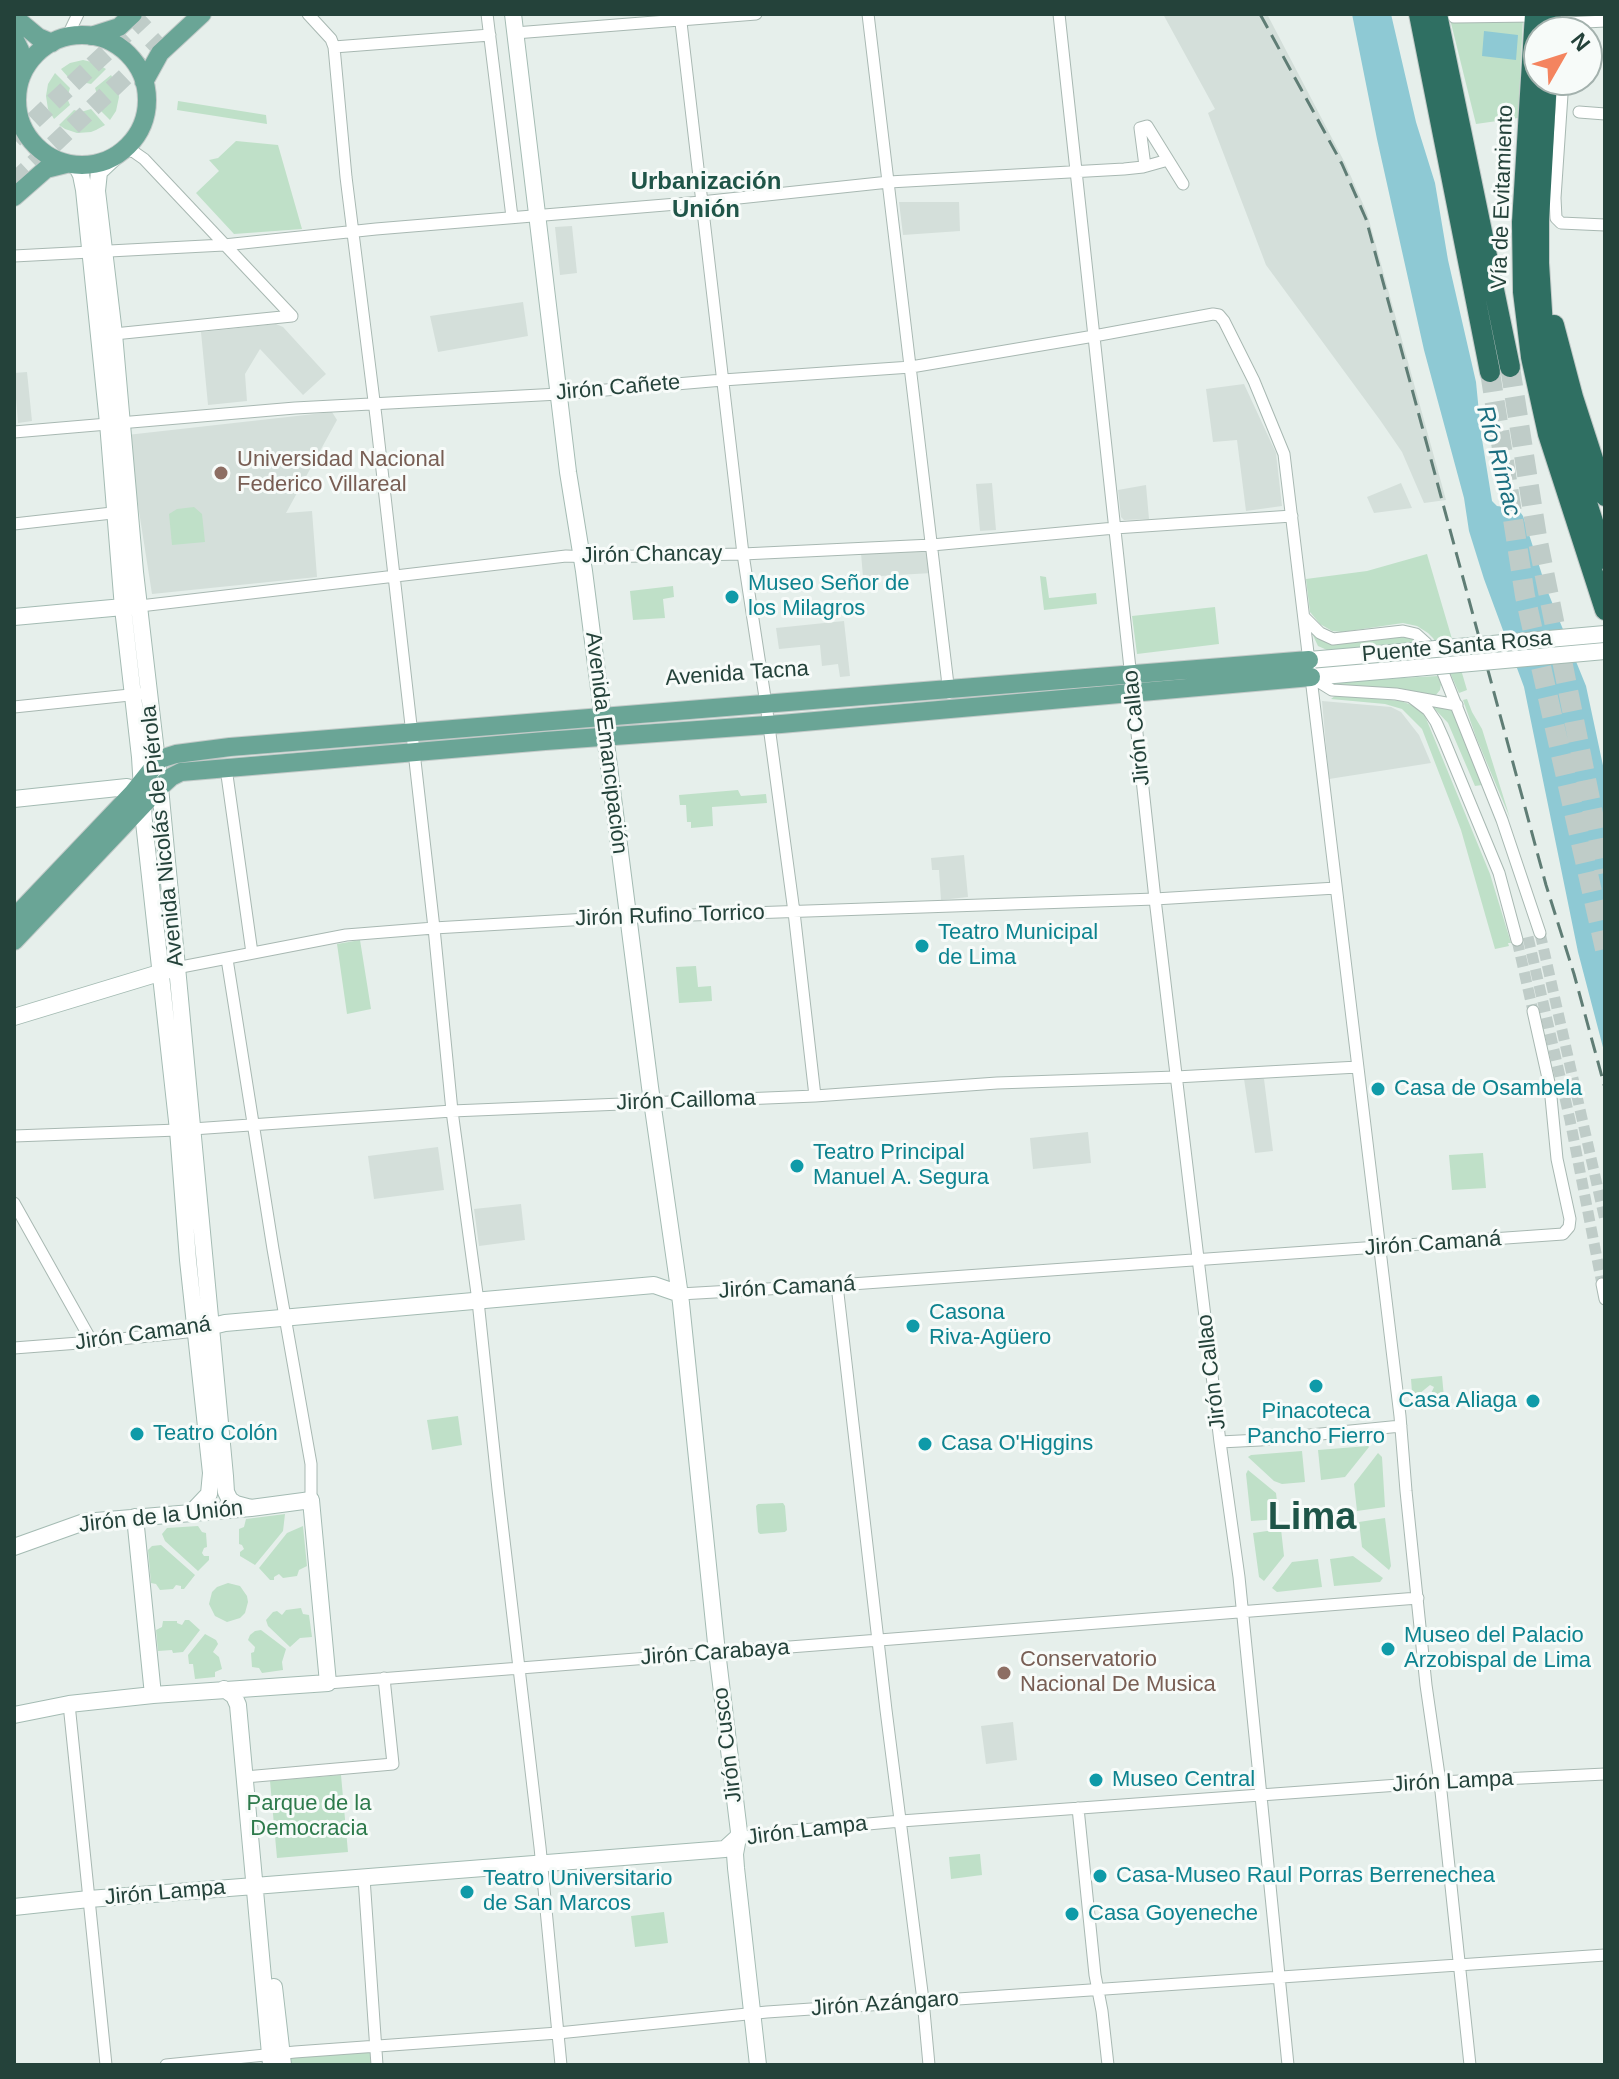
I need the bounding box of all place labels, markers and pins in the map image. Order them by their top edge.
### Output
place label: Universidad Nacional Federico Villareal [237,447,445,498]
marker: Universidad Nacional Federico Villareal [212,464,230,482]
place label: Museo Señor de los Milagros [748,571,909,622]
marker: Museo Señor de los Milagros [723,588,741,606]
place label: Teatro Municipal de Lima [938,920,1098,972]
marker: Teatro Municipal de Lima [913,937,931,955]
place label: Casa de Osambela [1394,1076,1582,1102]
marker: Casa de Osambela [1369,1080,1387,1098]
place label: Teatro Principal Manuel A. Segura [813,1140,989,1192]
marker: Teatro Principal Manuel A. Segura [788,1157,806,1175]
place label: Casona Riva-Agüero [929,1300,1051,1352]
marker: Casona Riva-Agüero [904,1317,922,1335]
marker: Pinacoteca Pancho Fierro [1307,1377,1325,1395]
place label: Casa Aliaga [1398,1388,1517,1414]
marker: Casa Aliaga [1524,1392,1542,1410]
place label: Pinacoteca Pancho Fierro [1247,1399,1385,1450]
place label: Teatro Colón [153,1421,278,1447]
marker: Teatro Colón [128,1425,146,1443]
place label: Casa O'Higgins [941,1431,1093,1457]
marker: Casa O'Higgins [916,1435,934,1453]
place label: Museo del Palacio Arzobispal de Lima [1404,1623,1591,1674]
marker: Museo del Palacio Arzobispal de Lima [1379,1640,1397,1658]
place label: Conservatorio Nacional De Musica [1020,1647,1216,1698]
marker: Conservatorio Nacional De Musica [995,1664,1013,1682]
place label: Museo Central [1112,1767,1255,1793]
marker: Museo Central [1087,1771,1105,1789]
place label: Casa-Museo Raul Porras Berrenechea [1116,1863,1495,1889]
place label: Teatro Universitario de San Marcos [483,1866,673,1918]
marker: Casa-Museo Raul Porras Berrenechea [1091,1867,1109,1885]
marker: Teatro Universitario de San Marcos [458,1883,476,1901]
place label: Casa Goyeneche [1088,1901,1258,1927]
marker: Casa Goyeneche [1063,1905,1081,1923]

